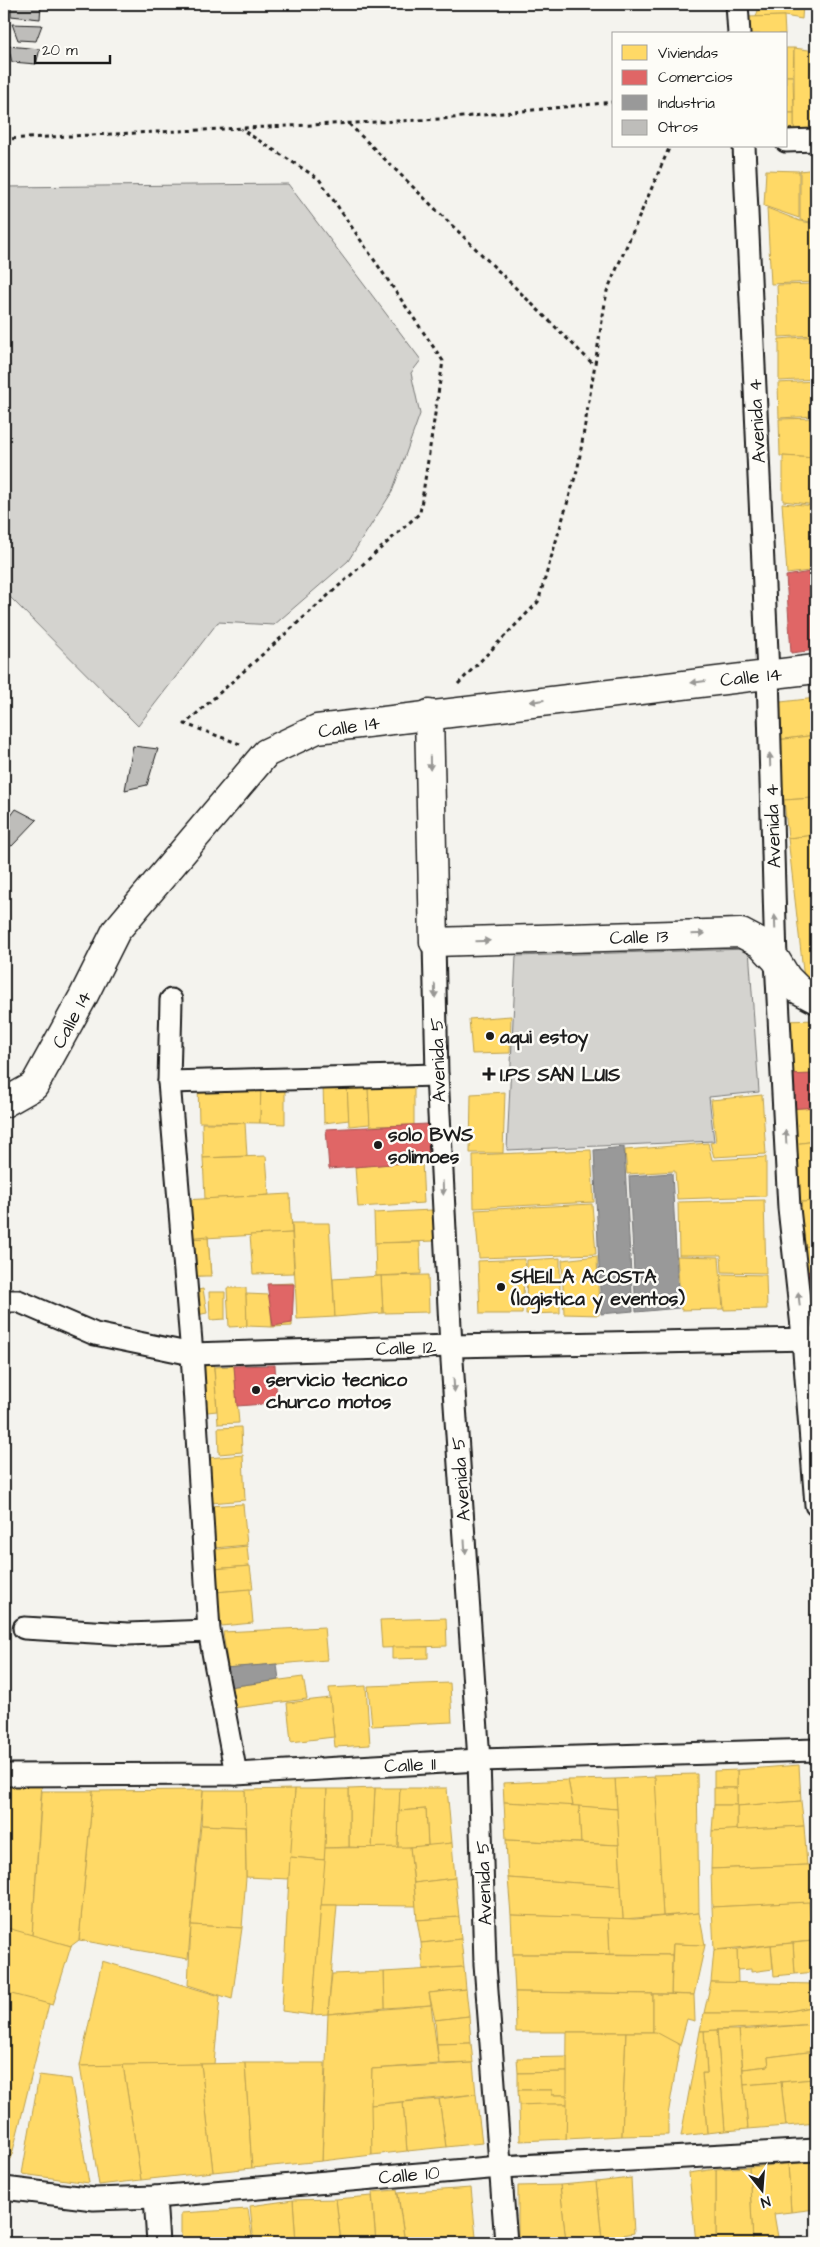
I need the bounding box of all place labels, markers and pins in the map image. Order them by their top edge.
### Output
place label: aqui estoy [499,1024,589,1052]
marker: aqui estoy [484,1030,496,1042]
place label: I.PS SAN LUIS [500,1062,620,1089]
marker: I.PS SAN LUIS [482,1067,496,1081]
place label: solo BWS solimoes [388,1122,473,1171]
marker: solo BWS solimoes [372,1139,384,1151]
place label: SHEILA ACOSTA (logistica y eventos) [510,1264,685,1314]
marker: SHEILA ACOSTA (logistica y eventos) [495,1281,507,1293]
place label: servicio tecnico churco motos [266,1367,408,1416]
marker: servicio tecnico churco motos [250,1384,262,1396]

